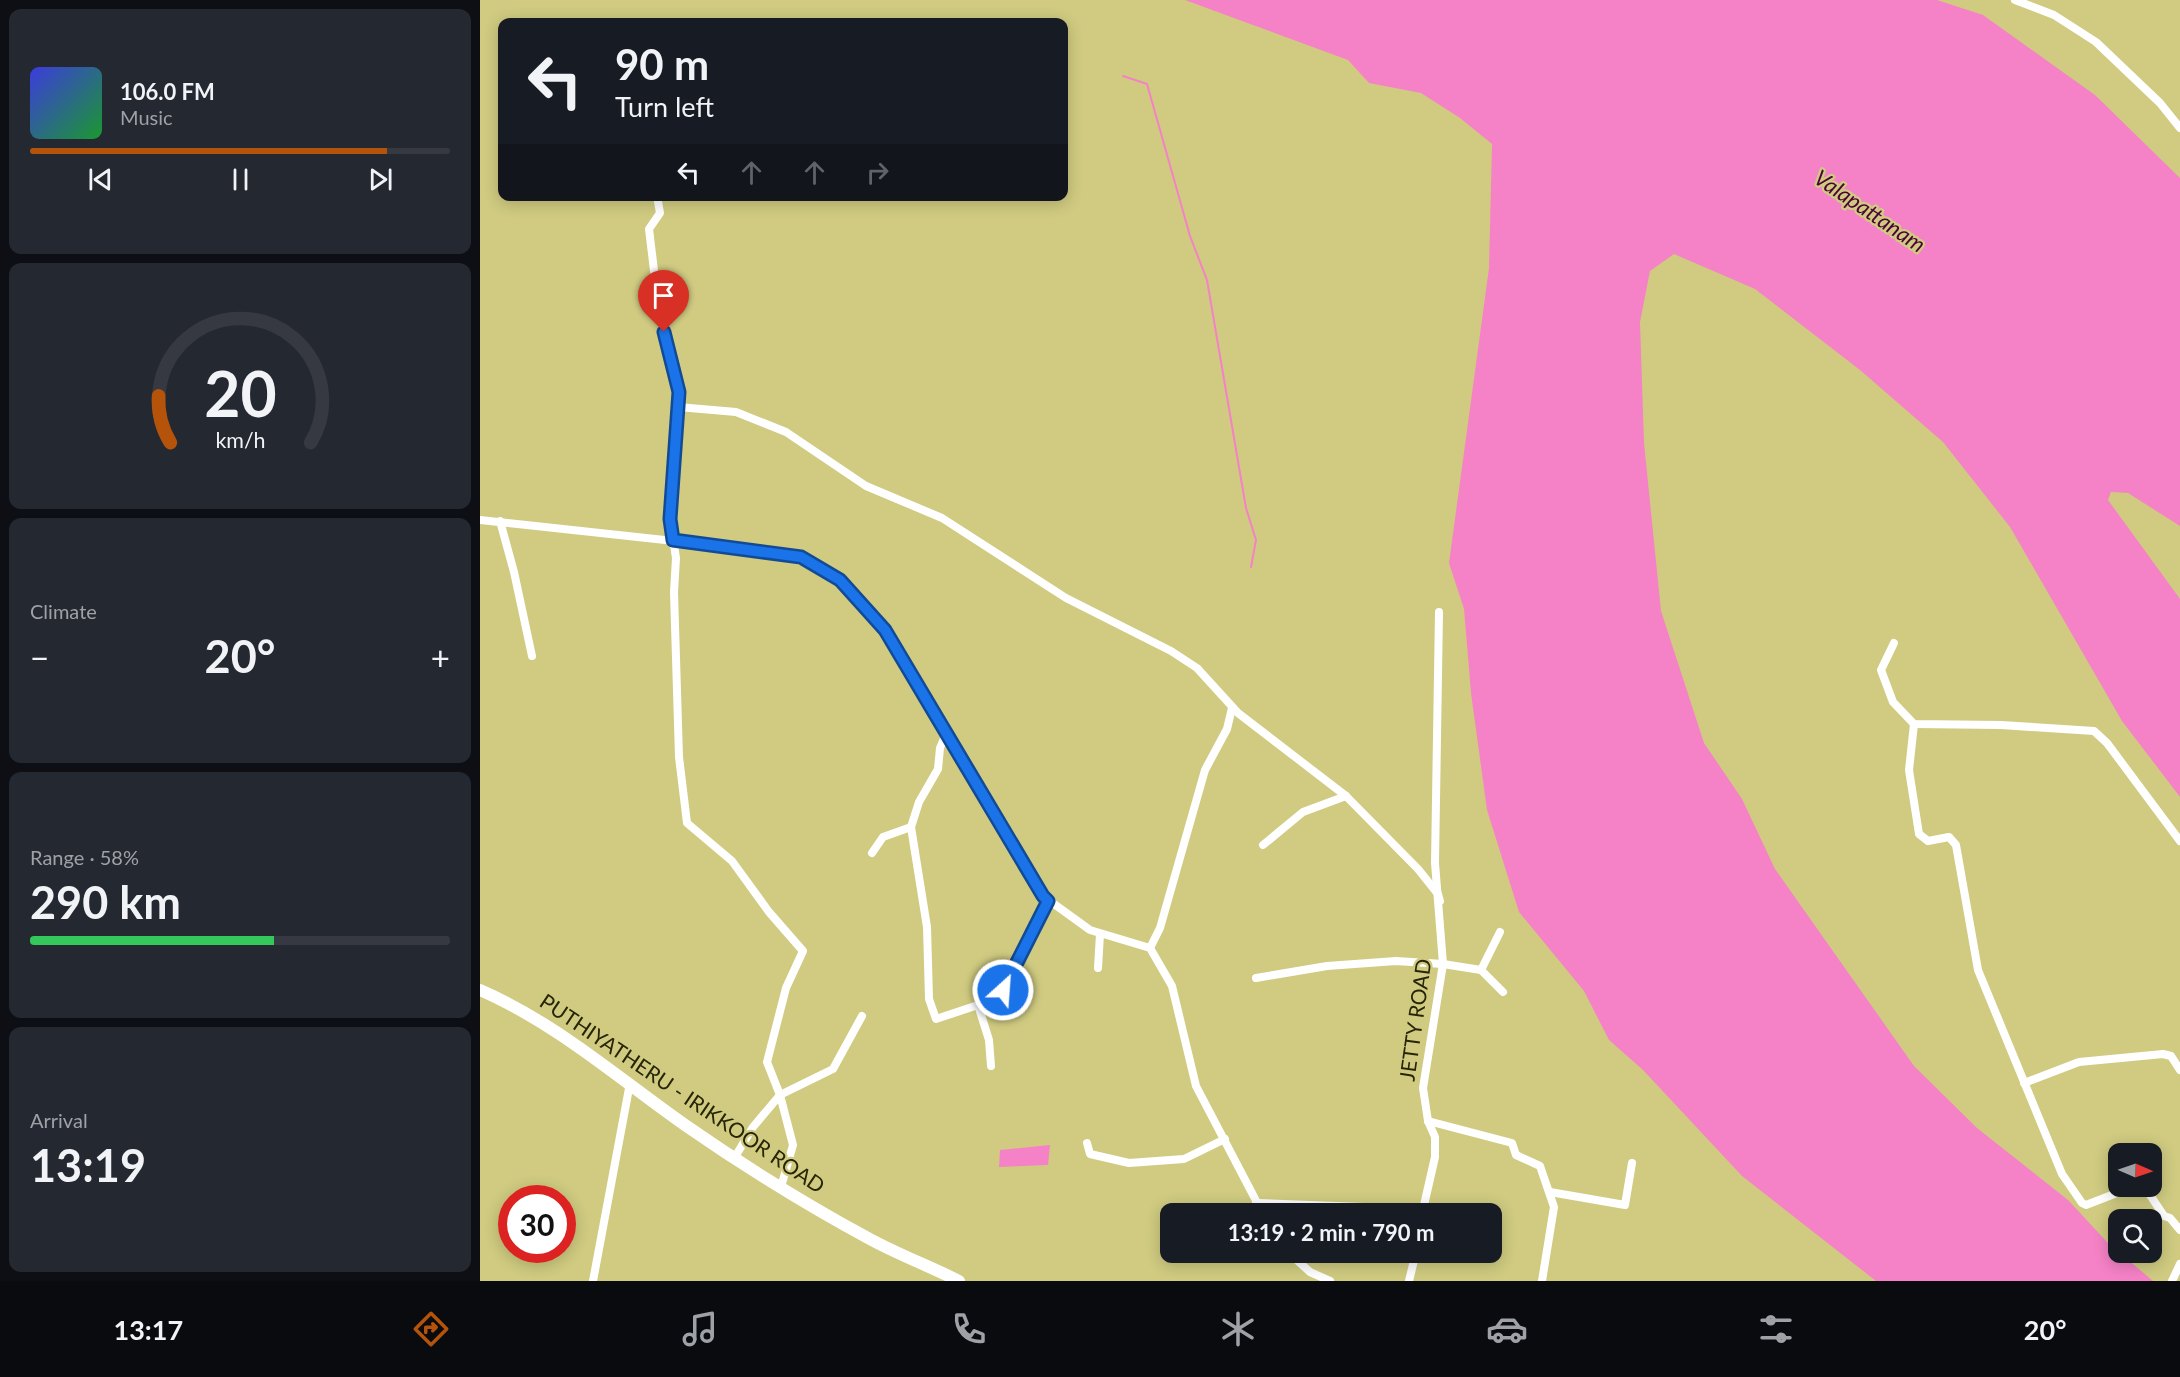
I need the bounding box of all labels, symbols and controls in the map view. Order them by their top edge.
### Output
text: 90 m [615,39,709,89]
icon: left [516,42,594,120]
text: 106.0 FM [120,78,215,105]
text: Turn left [615,90,714,123]
text: Music [120,105,173,129]
icon: left [672,156,705,189]
icon: ahead [735,156,768,189]
icon: ahead [798,156,831,189]
icon: right [861,156,894,189]
icon: previous [84,163,117,196]
icon: pause [224,163,257,196]
icon: next [364,163,397,196]
water label: Valapattanam [1810,164,1931,258]
pin [638,270,689,332]
icon: arrive [647,279,680,312]
text: 20 [204,355,276,430]
text: km/h [215,428,265,454]
text: Climate [30,599,97,623]
text: 20° [205,629,275,683]
text: − [30,637,49,677]
text: + [431,637,450,677]
text: Range · 58% [30,845,139,869]
text: 290 km [30,875,181,929]
street label: JETTY ROAD [1394,957,1435,1082]
position arrow [971,958,1035,1022]
street label: PUTHIYATHERU - IRIKKOOR ROAD [536,988,830,1198]
text: Arrival [30,1108,88,1132]
text: 13:19 [30,1138,146,1192]
north arrow [2108,1143,2162,1197]
map controls [2108,1143,2162,1263]
speed limit sign: 30 [498,1185,576,1263]
button: search [2108,1209,2162,1263]
text: 13:19 · 2 min · 790 m [1228,1219,1434,1246]
icon: directions [410,1308,452,1350]
icon: music [679,1308,721,1350]
icon: phone [948,1308,990,1350]
icon: climate [1217,1308,1259,1350]
icon: car [1486,1308,1528,1350]
icon: filters [1755,1308,1797,1350]
text: 13:17 [113,1313,183,1346]
text: 20° [2024,1313,2066,1346]

